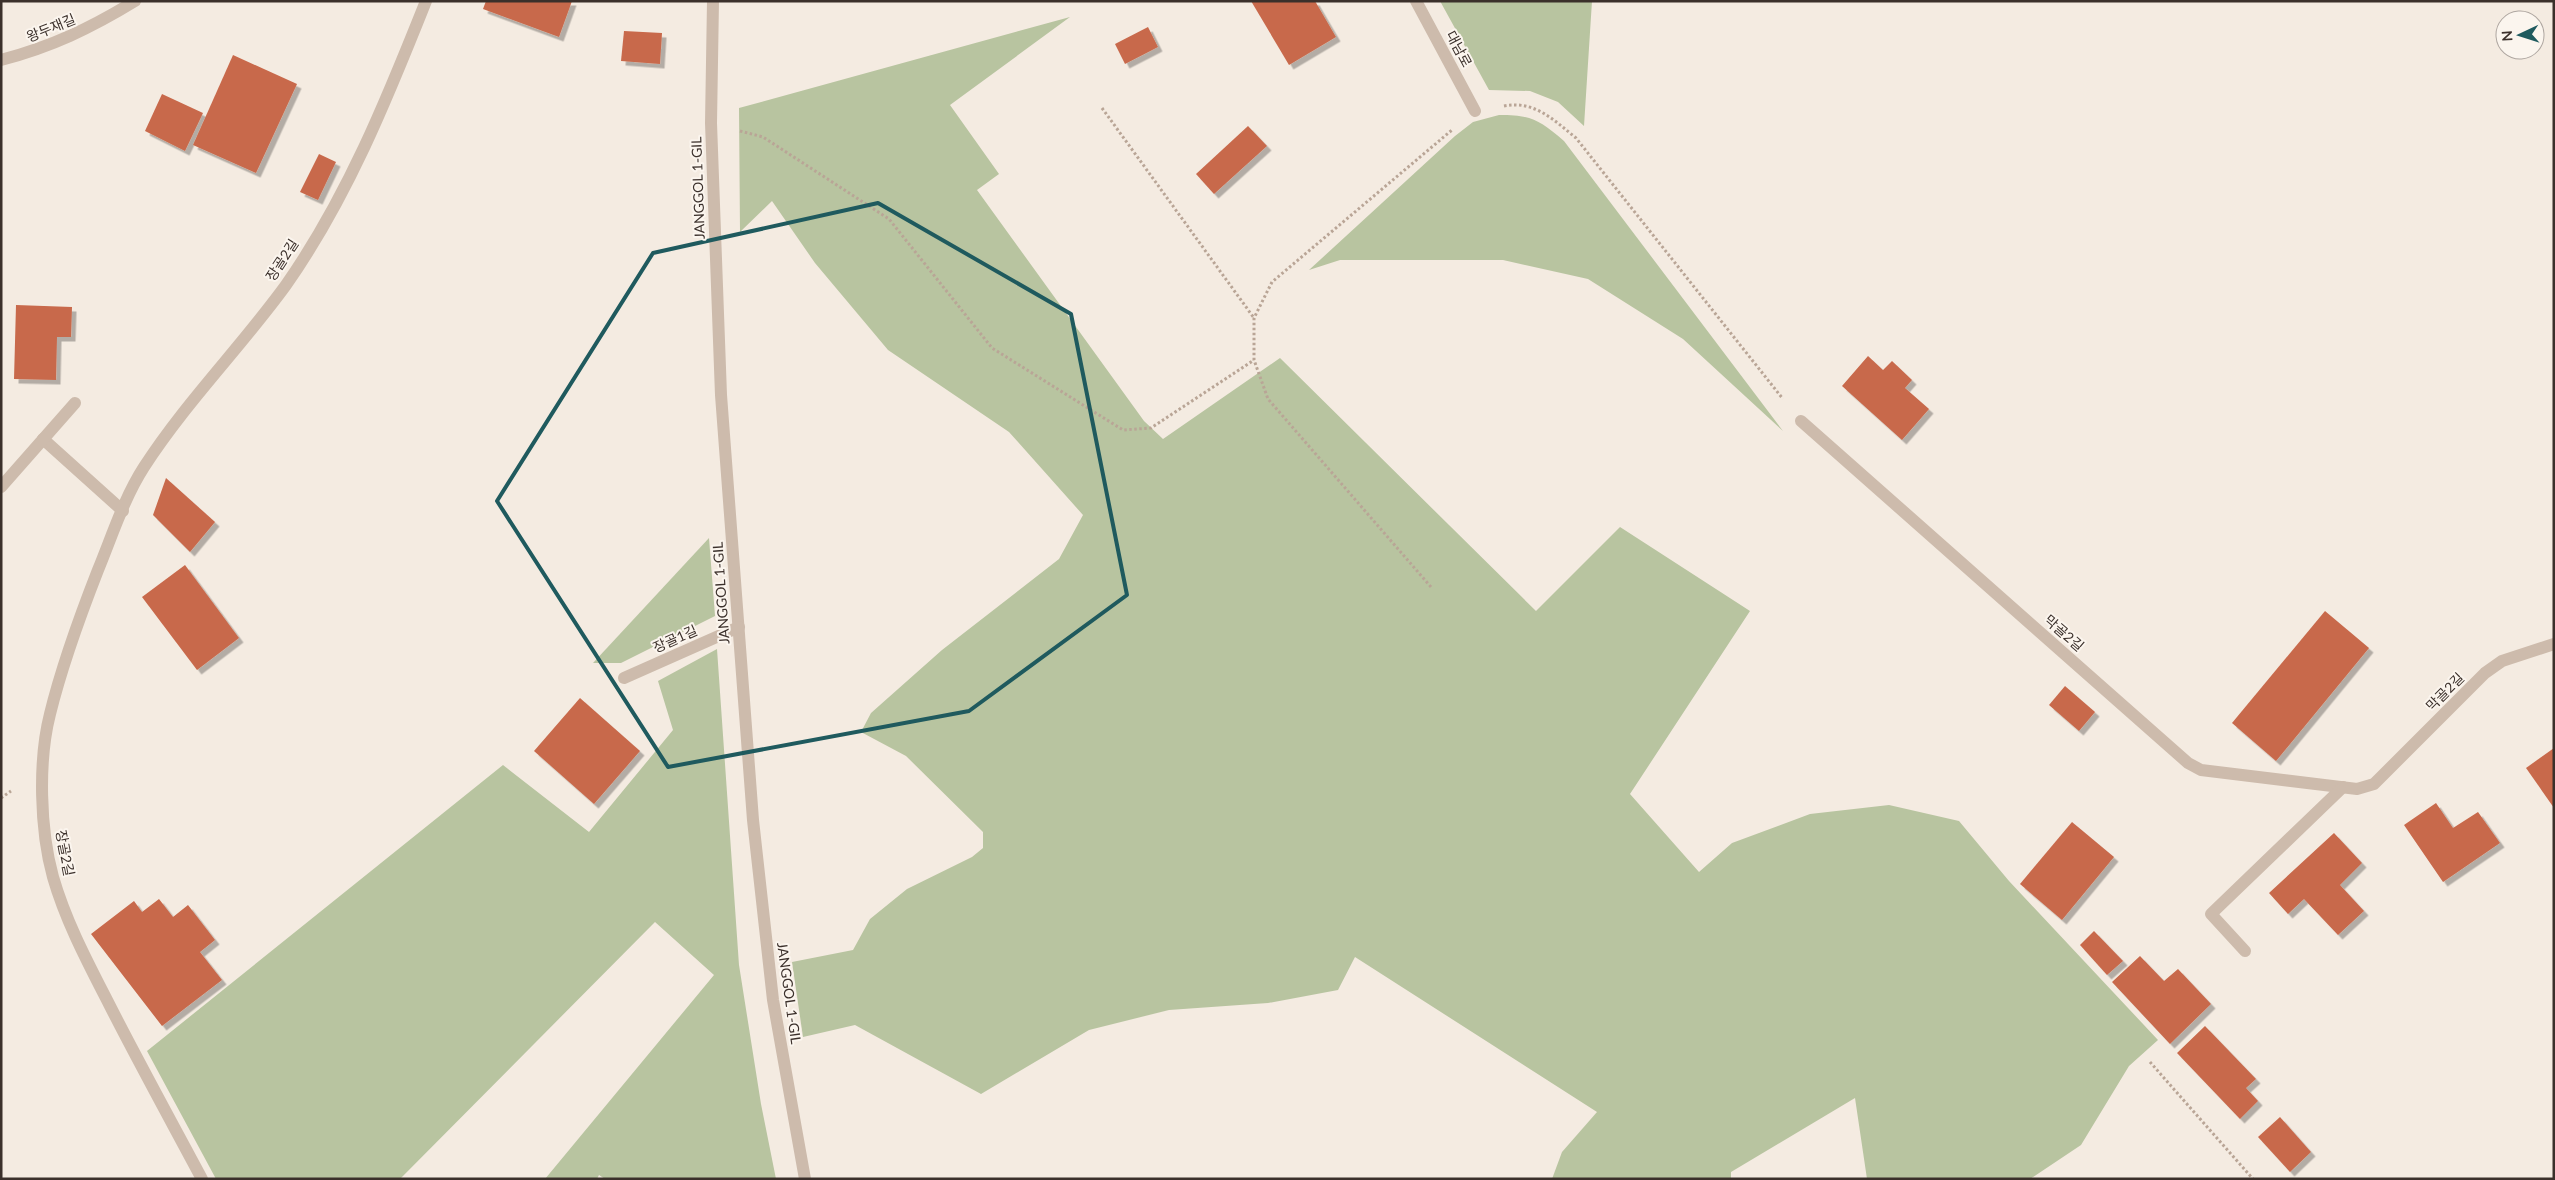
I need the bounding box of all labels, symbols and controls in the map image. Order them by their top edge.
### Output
street label: 왕두재길 [24,10,78,45]
north arrow [2495,10,2545,60]
street label: 대남로 [1443,28,1476,70]
text: N [2498,30,2515,42]
street label: JANGGOL 1-GIL [687,136,708,240]
street label: 장골2길 [262,235,301,284]
street label: JANGGOL 1-GIL [708,541,733,645]
street label: 막골2길 [2041,611,2088,654]
street label: 장골1길 [650,621,700,656]
street label: 막골2길 [2422,669,2467,714]
street label: 장골2길 [53,828,78,877]
street label: JANGGOL 1-GIL [774,941,805,1045]

